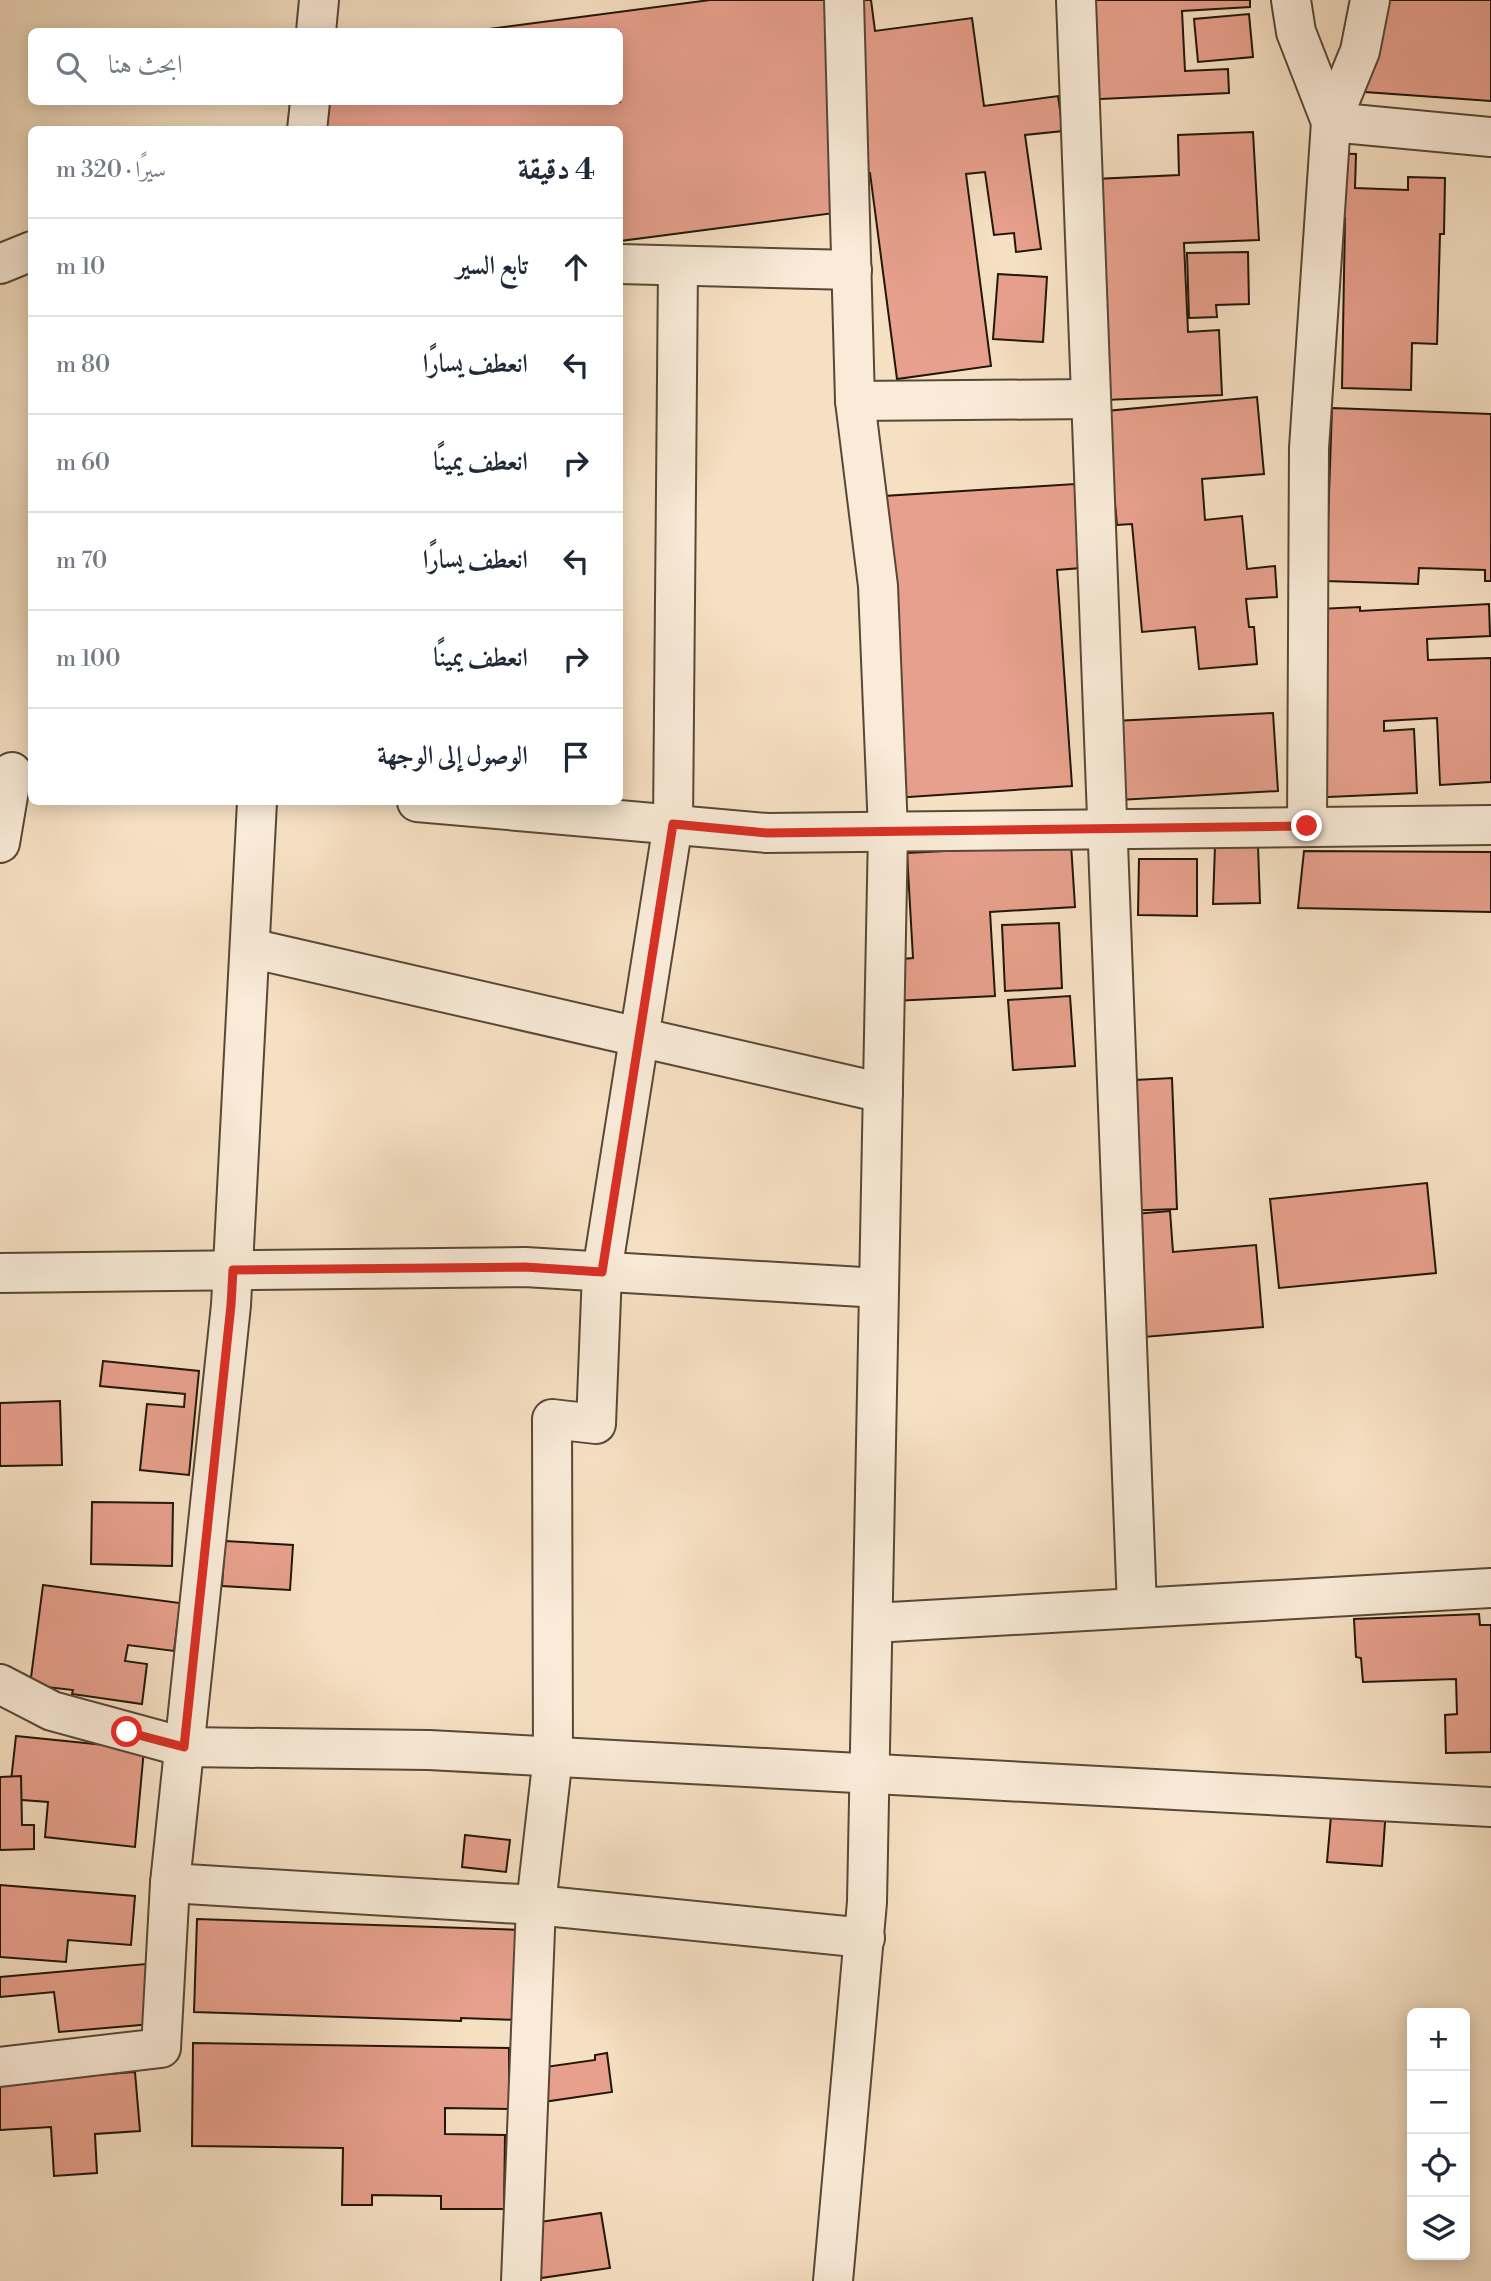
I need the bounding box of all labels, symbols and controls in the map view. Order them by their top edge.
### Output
search box [28,28,623,105]
icon: search [52,48,90,86]
text: ابحث هنا [108,49,183,81]
text: 4 دقيقة [518,151,595,189]
text: سيرًا · 320 m [56,156,166,184]
icon: ahead [557,248,595,286]
text: تابع السير [456,250,528,282]
text: 10 m [56,253,105,281]
icon: left [557,346,595,384]
text: انعطف يسارًا [423,348,528,380]
text: 80 m [56,351,110,379]
icon: right [557,444,595,482]
text: انعطف يمينًا [433,446,528,478]
text: 60 m [56,449,110,477]
icon: left [557,542,595,580]
text: انعطف يسارًا [423,544,528,576]
text: 70 m [56,547,107,575]
icon: right [557,640,595,678]
text: انعطف يمينًا [433,642,528,674]
text: 100 m [56,645,121,673]
icon: arrive [557,738,595,776]
text: الوصول إلى الوجهة [377,740,528,772]
route end [1291,810,1322,841]
route start [111,1716,142,1747]
map controls [1407,2008,1470,2260]
button: + [1407,2008,1470,2071]
button: − [1407,2071,1470,2134]
button: locate [1407,2134,1470,2197]
button: layers [1407,2197,1470,2260]

